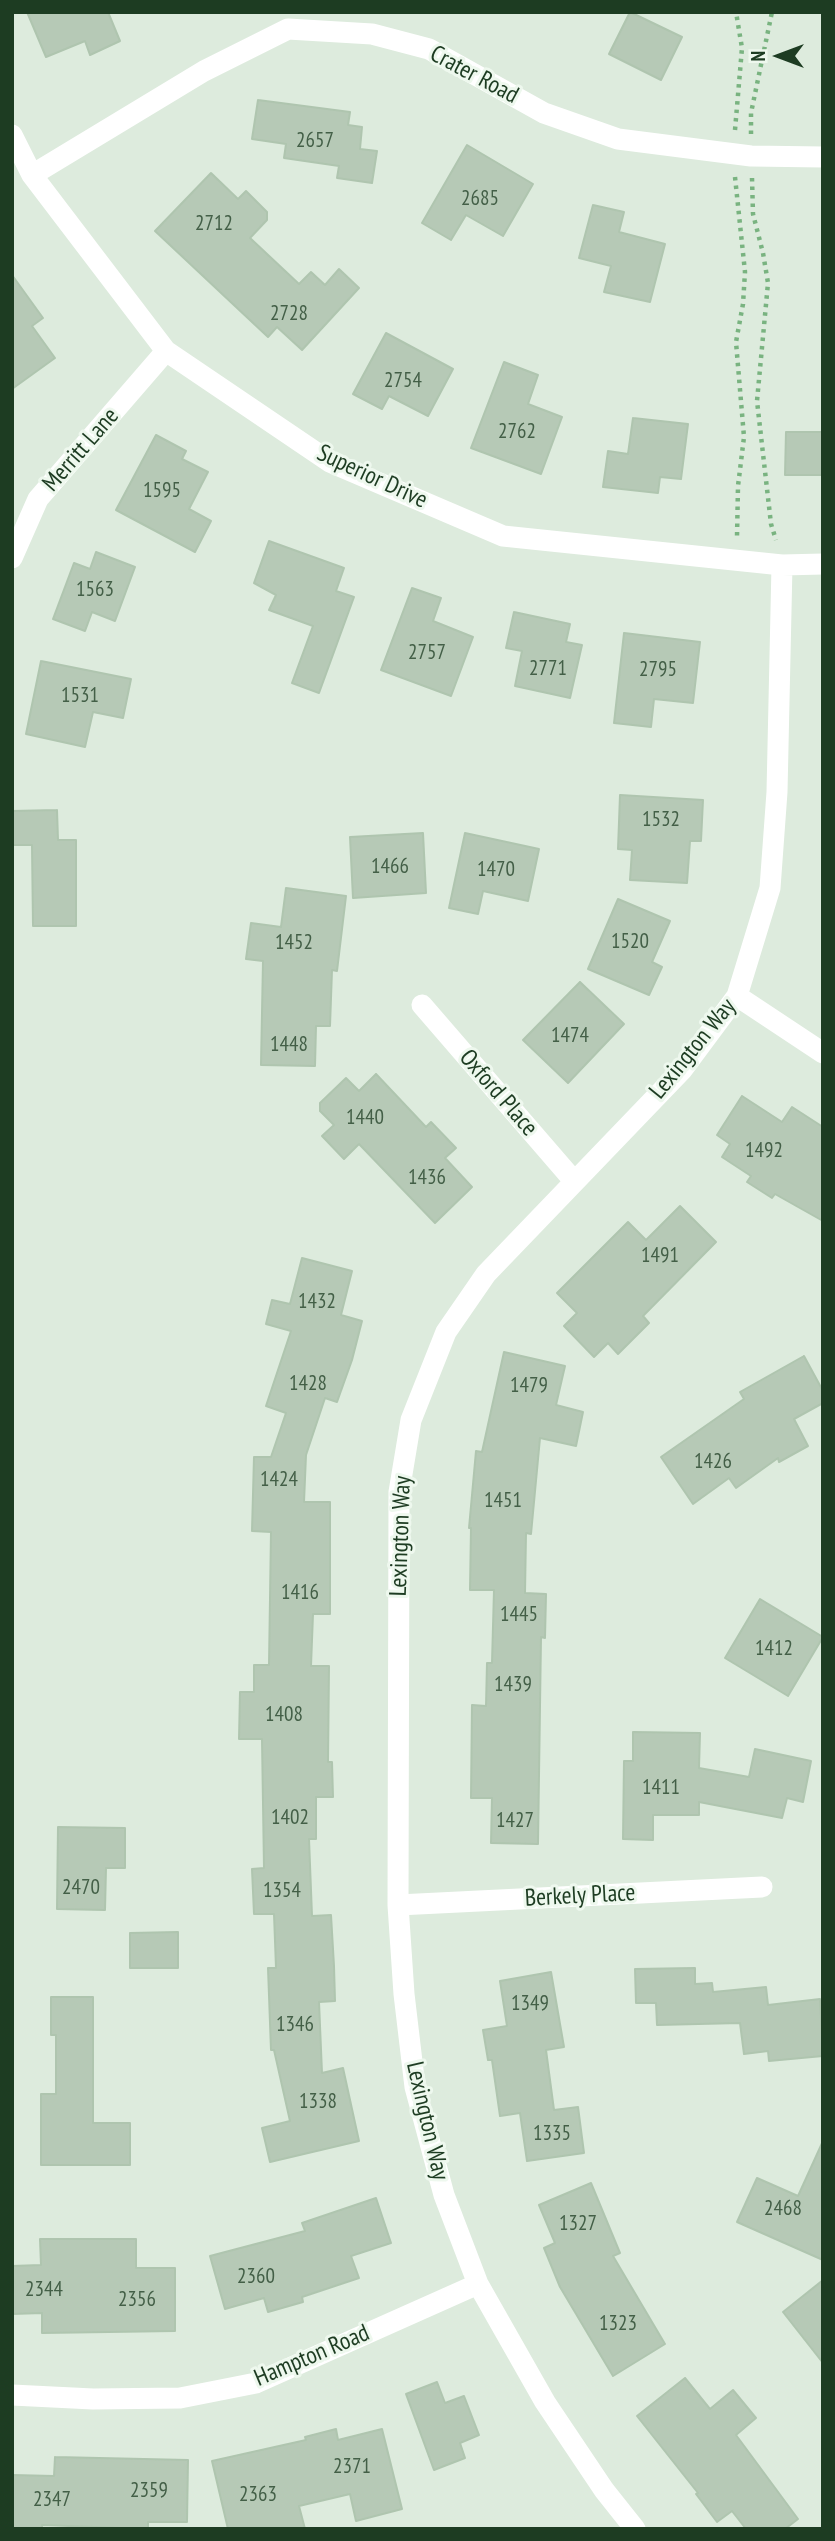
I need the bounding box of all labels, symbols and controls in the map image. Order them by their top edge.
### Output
north arrow [744,21,814,91]
street label: Crater Road [425,40,523,110]
text: N [746,51,770,61]
house number: 2657 [296,128,334,154]
house number: 2685 [461,186,499,212]
house number: 2712 [195,211,233,237]
house number: 2728 [270,301,308,327]
house number: 2754 [384,368,422,394]
street label: Merritt Lane [37,402,125,498]
house number: 2762 [498,419,536,445]
street label: Superior Drive [312,439,432,515]
house number: 1595 [143,478,181,504]
house number: 1563 [76,577,114,603]
house number: 2757 [408,640,446,666]
house number: 2771 [529,656,567,682]
house number: 2795 [639,657,677,683]
house number: 1531 [61,683,99,709]
house number: 1532 [642,807,680,833]
house number: 1466 [371,854,409,880]
house number: 1470 [477,857,515,883]
house number: 1520 [611,929,649,955]
house number: 1452 [275,930,313,956]
street label: Lexington Way [644,993,742,1105]
house number: 1474 [551,1023,589,1049]
house number: 1448 [270,1032,308,1058]
street label: Oxford Place [453,1044,543,1142]
house number: 1440 [346,1105,384,1131]
house number: 1492 [745,1138,783,1164]
house number: 1436 [408,1165,446,1191]
house number: 1491 [641,1243,679,1269]
house number: 1432 [298,1289,336,1315]
house number: 1428 [289,1371,327,1397]
house number: 1479 [510,1373,548,1399]
house number: 1426 [694,1449,732,1475]
house number: 1424 [260,1467,298,1493]
street label: Lexington Way [385,1475,417,1597]
house number: 1451 [484,1488,522,1514]
house number: 1416 [281,1580,319,1606]
house number: 1445 [500,1602,538,1628]
house number: 1412 [755,1636,793,1662]
house number: 1439 [494,1672,532,1698]
house number: 1408 [265,1702,303,1728]
house number: 1411 [642,1775,680,1801]
house number: 1402 [271,1805,309,1831]
house number: 1427 [496,1808,534,1834]
house number: 2470 [62,1875,100,1901]
house number: 1354 [263,1878,301,1904]
street label: Berkely Place [524,1879,636,1913]
house number: 1349 [511,1991,549,2017]
house number: 1346 [276,2012,314,2038]
street label: Lexington Way [399,2059,455,2183]
house number: 1338 [299,2089,337,2115]
house number: 1335 [533,2121,571,2147]
house number: 2468 [764,2196,802,2222]
house number: 1327 [559,2211,597,2237]
house number: 2360 [237,2264,275,2290]
house number: 2344 [25,2277,63,2303]
house number: 2356 [118,2287,156,2313]
house number: 1323 [599,2311,637,2337]
street label: Hampton Road [250,2319,374,2393]
house number: 2371 [333,2454,371,2480]
house number: 2359 [130,2478,168,2504]
house number: 2363 [239,2482,277,2508]
house number: 2347 [33,2487,71,2513]

